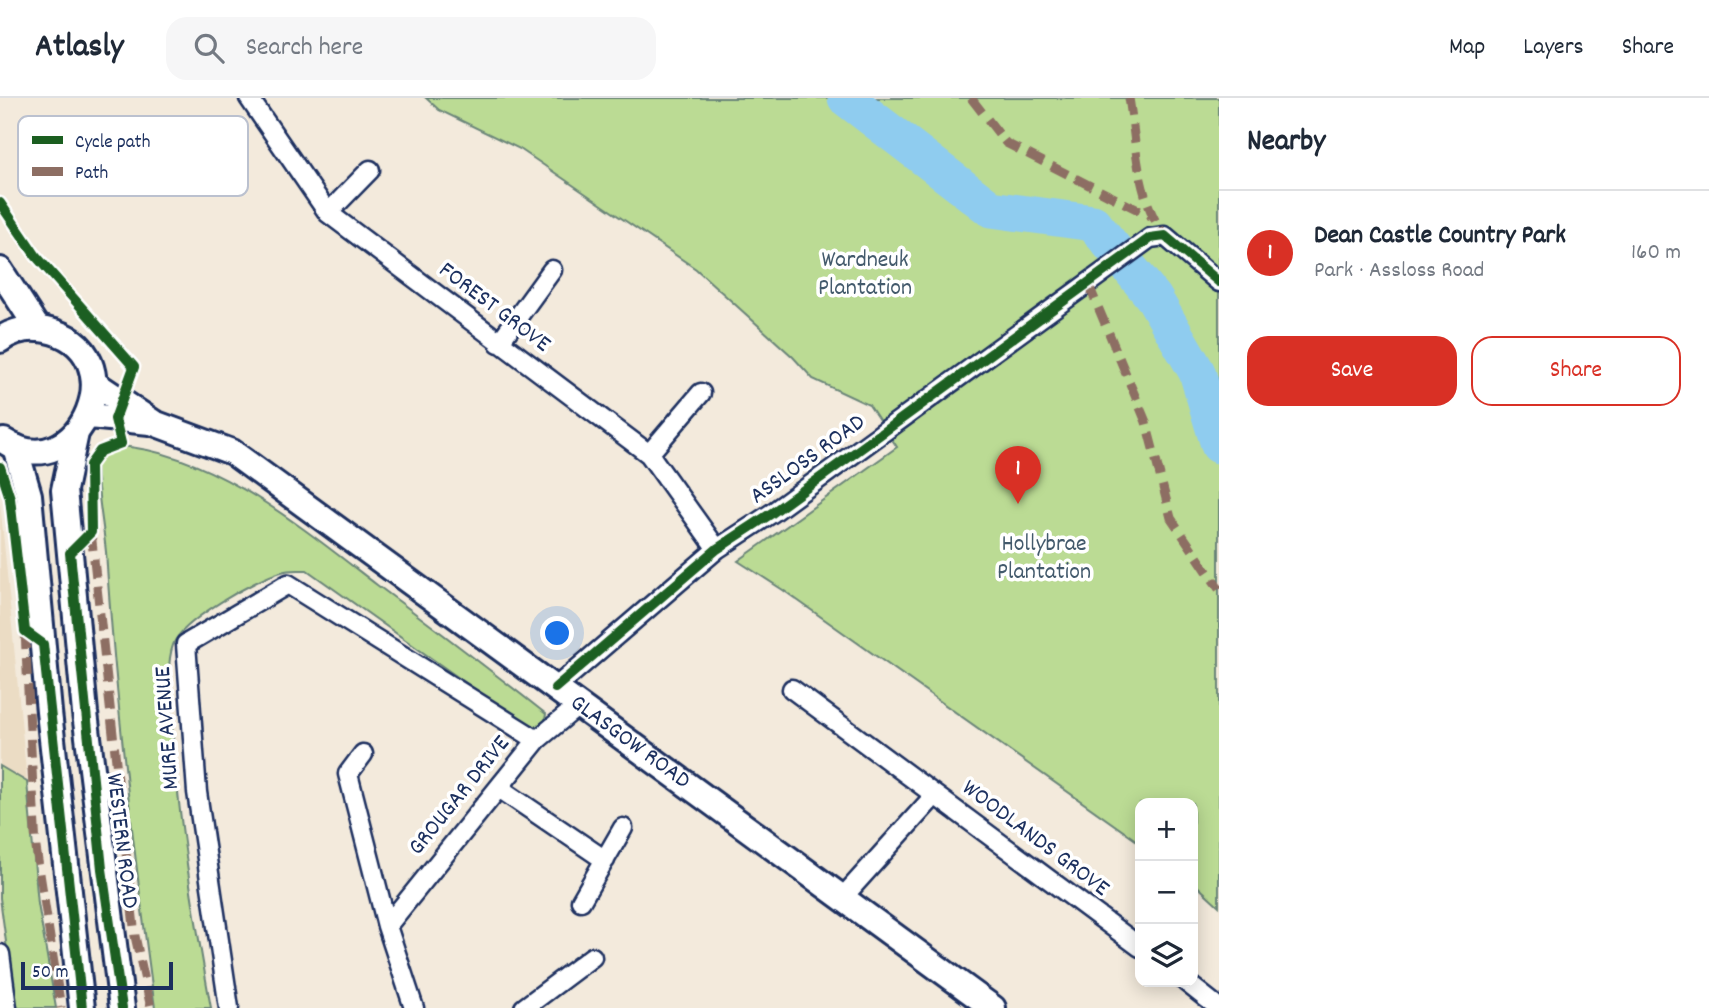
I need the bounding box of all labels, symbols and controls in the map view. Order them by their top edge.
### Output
search box [166,17,656,80]
text: Atlasly [35,25,124,72]
icon: search [190,29,228,67]
text: Search here [246,30,363,67]
text: Map [1449,31,1485,65]
text: Layers [1523,31,1584,65]
text: Share [1622,31,1674,65]
legend [18,116,248,196]
text: Nearby [1247,122,1325,165]
text: Cycle path [75,130,150,157]
text: Path [75,161,108,188]
text: Dean Castle Country Park [1314,218,1566,255]
text: 1 [1267,237,1273,270]
text: 160 m [1631,237,1681,270]
park label: Wardneuk Plantation [818,244,912,306]
street label: FOREST GROVE [431,254,557,362]
text: Park · Assloss Road [1314,255,1484,288]
button: Save [1247,336,1457,406]
button: Share [1471,336,1681,406]
street label: ASSLOSS ROAD [743,406,873,514]
pin: 1 [995,446,1041,504]
park label: Hollybrae Plantation [997,528,1091,590]
your location [540,616,574,650]
street label: MURE AVENUE [147,665,189,791]
street label: GLASGOW ROAD [563,687,697,798]
street label: GROUGAR DRIVE [401,729,519,863]
street label: WESTERN ROAD [96,772,146,910]
street label: WOODLANDS GROVE [954,772,1116,906]
map controls [1135,798,1198,987]
button: + [1135,798,1198,861]
button: − [1135,861,1198,924]
button: layers [1135,924,1198,987]
scale bar [21,959,173,991]
text: 50 m [32,960,69,987]

